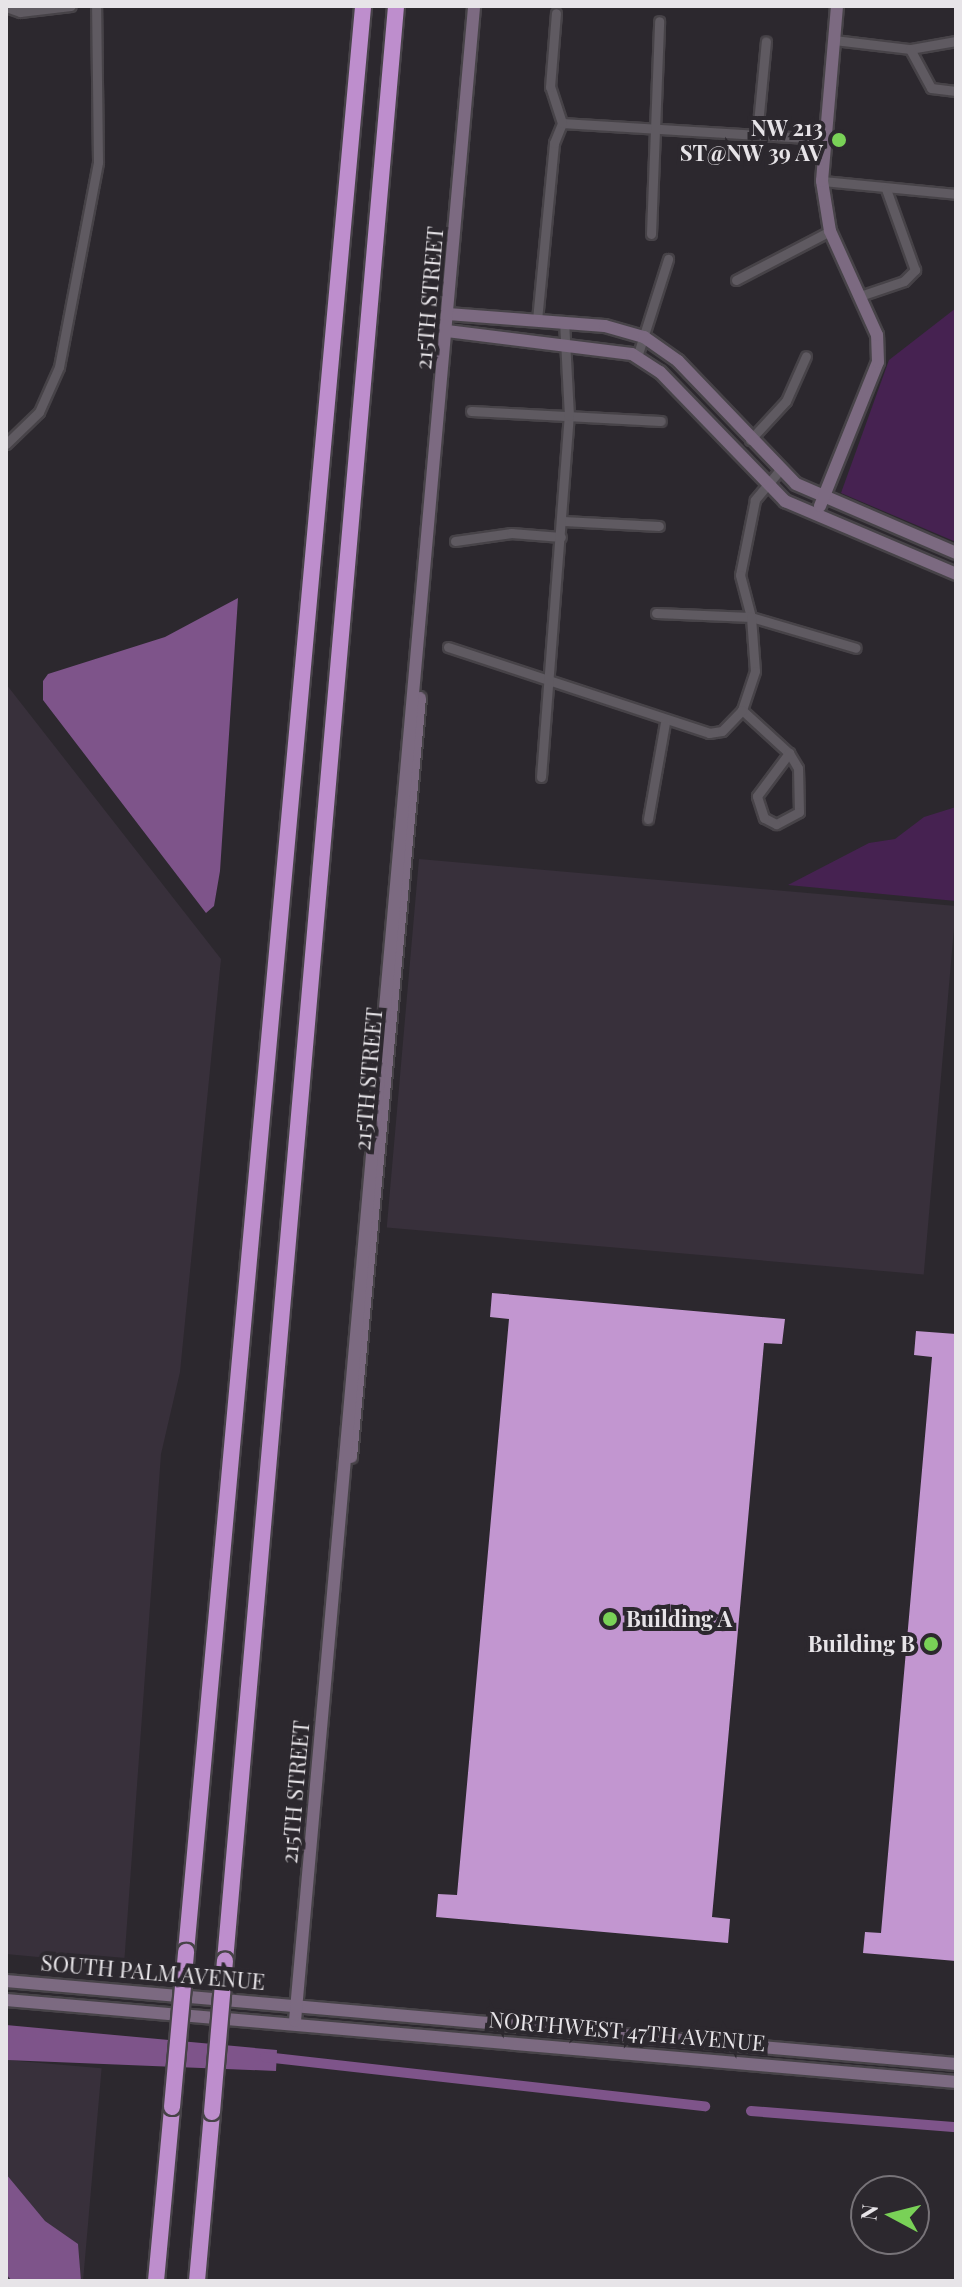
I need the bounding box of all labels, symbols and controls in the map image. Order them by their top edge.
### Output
place label: NW 213 ST@NW 39 AV [678,114,823,166]
marker: NW 213 ST@NW 39 AV [830,131,848,149]
street label: 215TH STREET [410,225,448,371]
street label: 215TH STREET [349,1006,387,1152]
place label: Building A [626,1606,733,1632]
marker: Building A [601,1610,619,1628]
place label: Building B [808,1631,915,1657]
marker: Building B [922,1635,940,1653]
street label: 215TH STREET [276,1719,314,1865]
street label: SOUTH PALM AVENUE [39,1949,267,1995]
street label: NORTHWEST 47TH AVENUE [487,2006,767,2056]
north arrow [850,2175,930,2255]
text: N [852,2203,884,2222]

